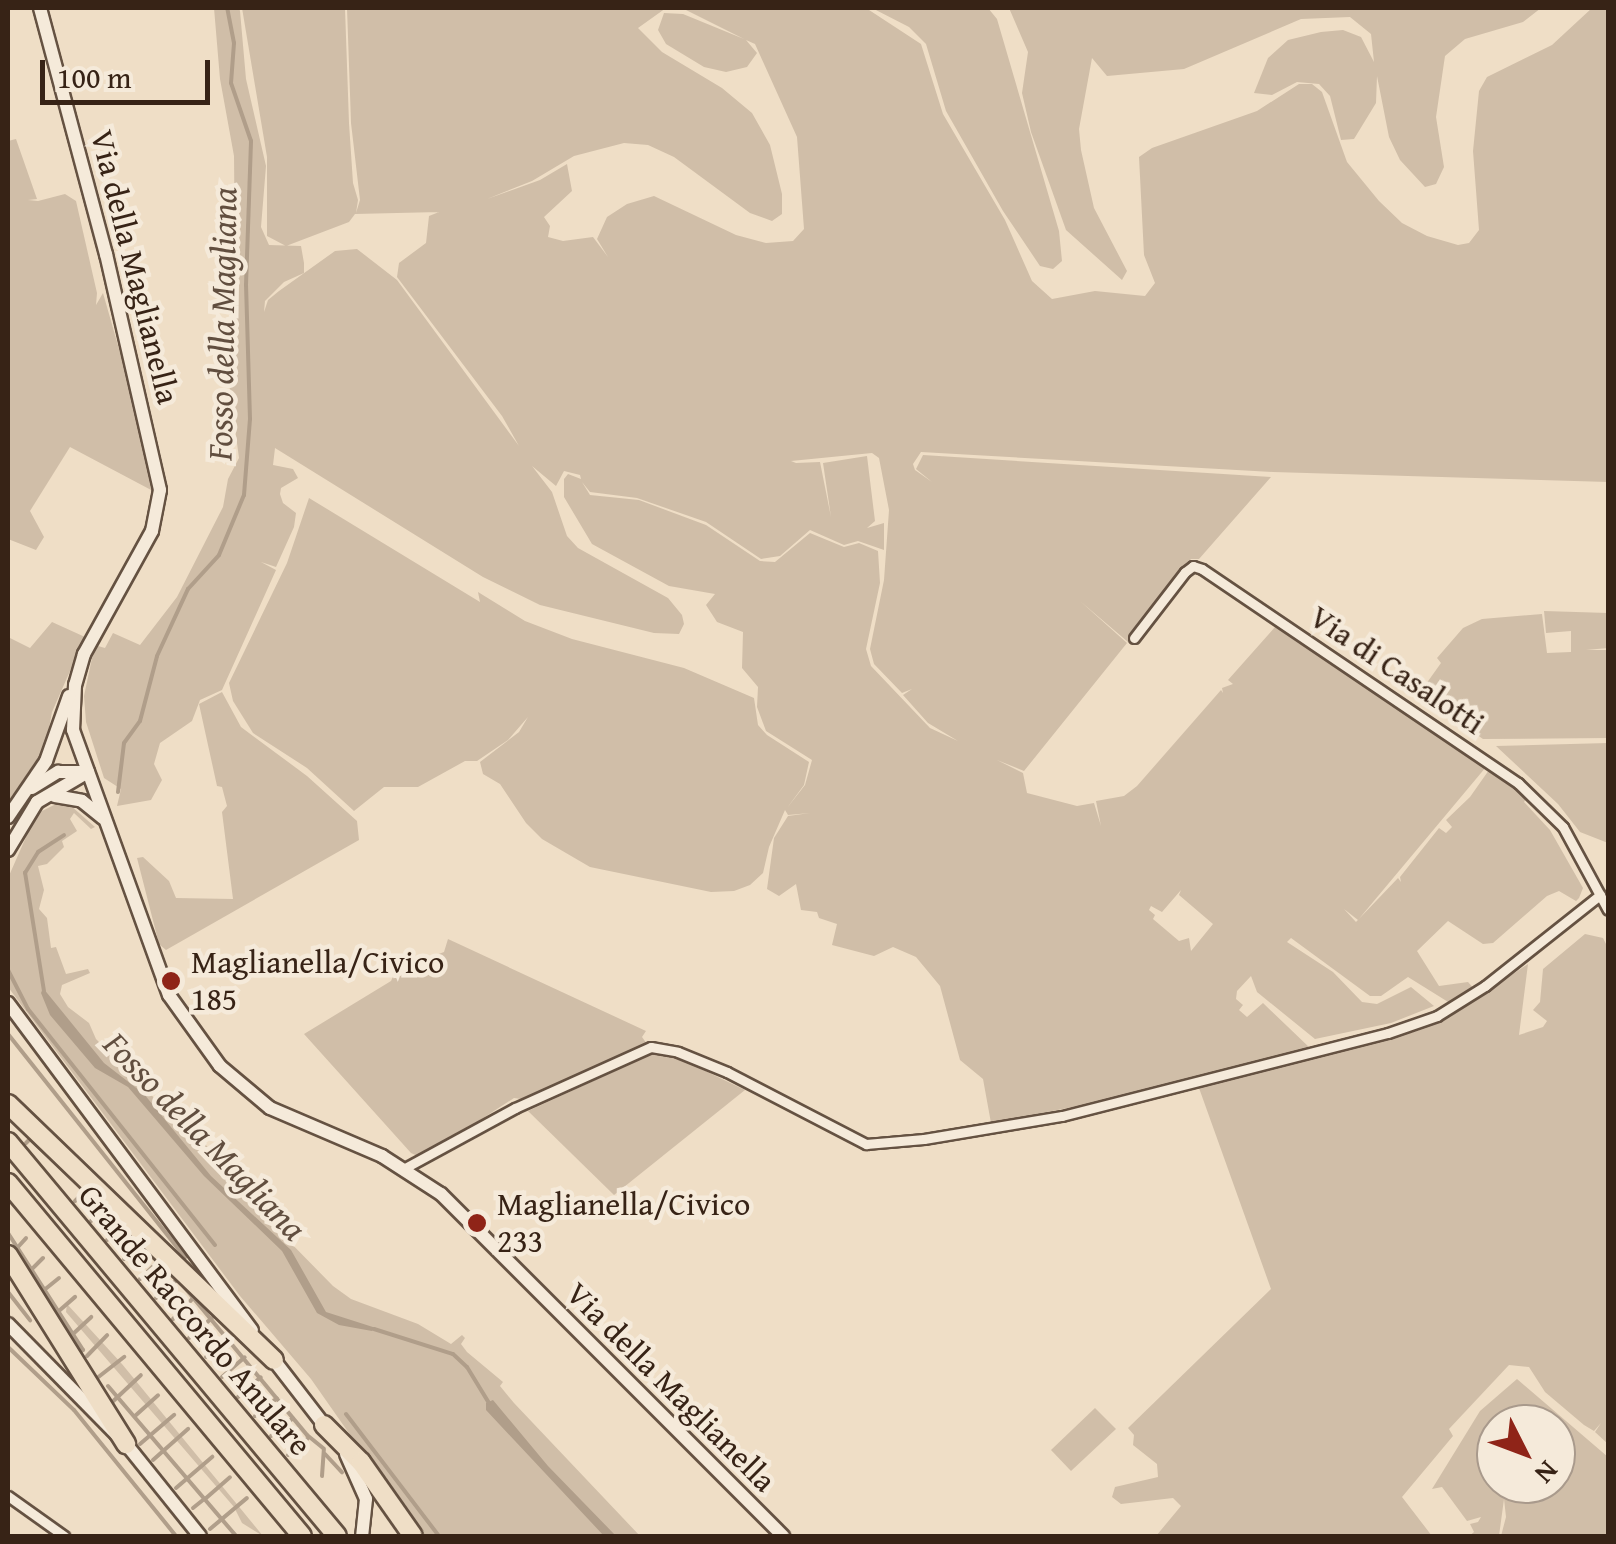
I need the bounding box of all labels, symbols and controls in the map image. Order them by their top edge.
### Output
scale bar [45,40,215,102]
text: 100 m [57,55,131,99]
street label: Via della Maglianella [82,126,188,408]
water label: Fosso della Magliana [199,187,245,461]
street label: Via di Casalotti [1302,597,1492,743]
place label: Maglianella/Civico 185 [191,944,444,1019]
marker: Maglianella/Civico 185 [160,970,182,992]
water label: Fosso della Magliana [95,1023,315,1249]
street label: Grande Raccordo Anulare [70,1177,320,1463]
place label: Maglianella/Civico 233 [497,1186,750,1261]
marker: Maglianella/Civico 233 [466,1212,488,1234]
street label: Via della Maglianella [558,1274,784,1500]
north arrow [1476,1404,1576,1504]
text: N [1526,1452,1569,1494]

